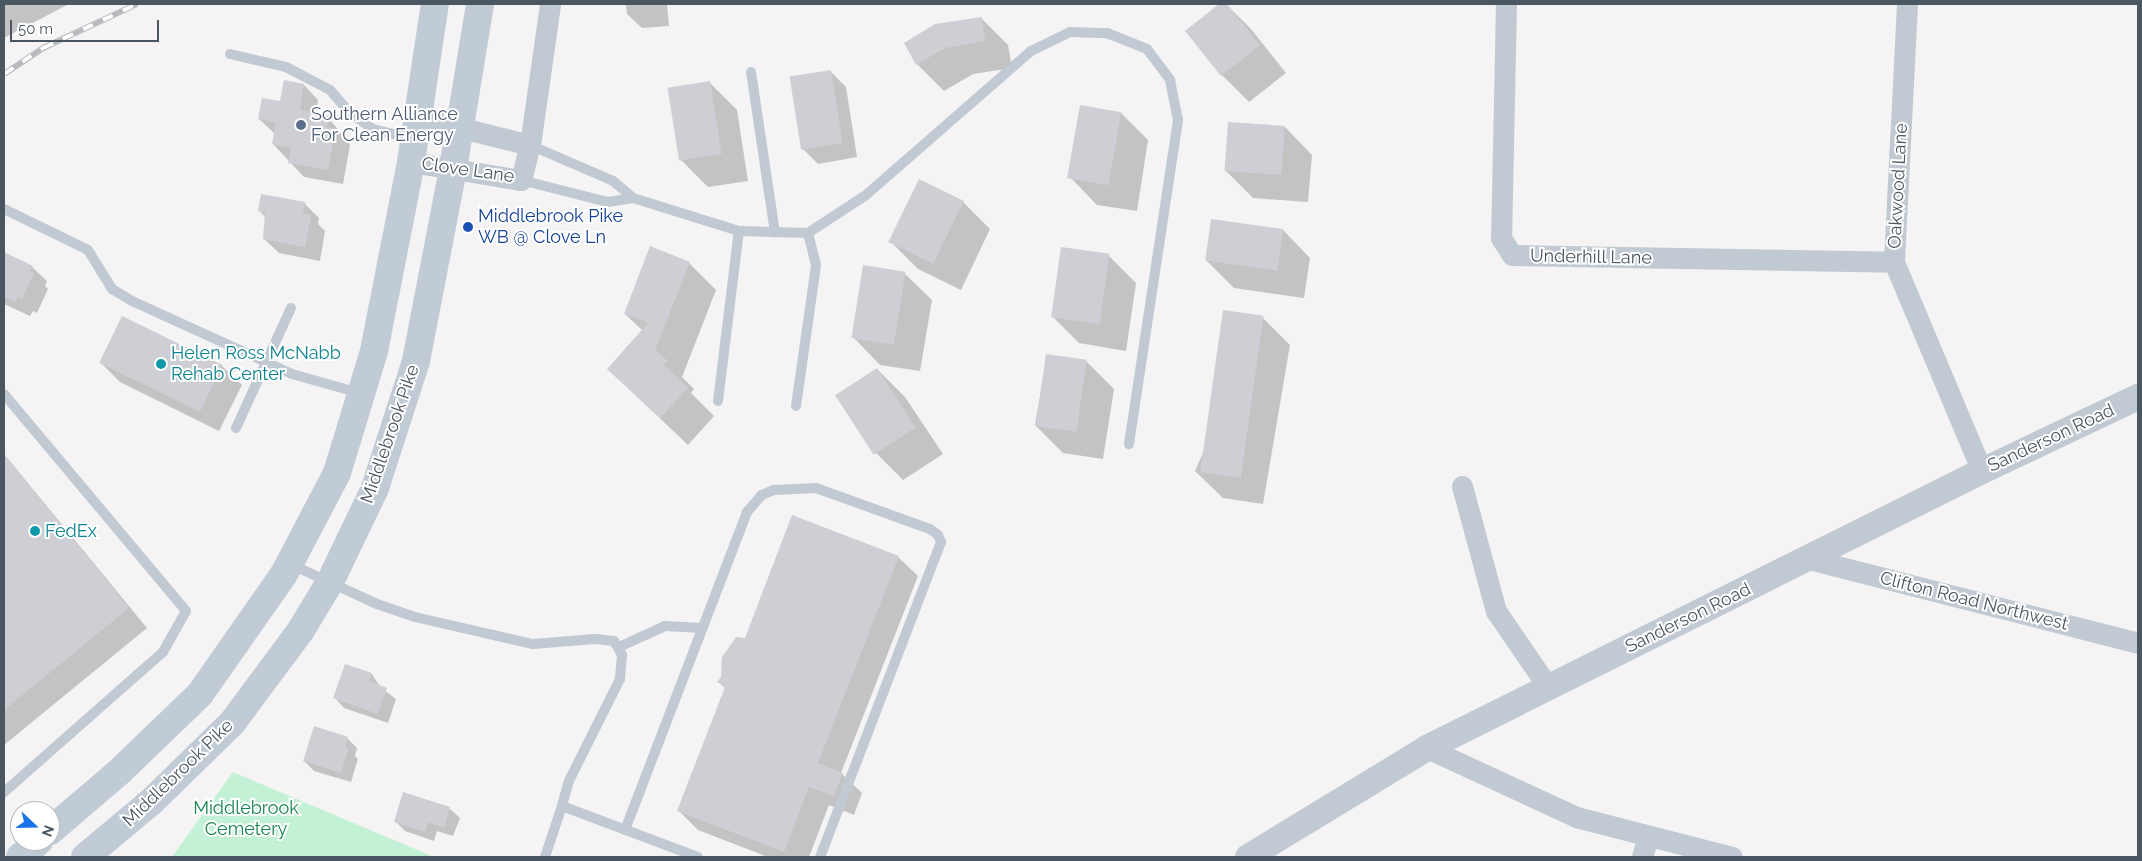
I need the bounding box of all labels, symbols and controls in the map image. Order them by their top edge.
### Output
scale bar [12,10,161,42]
text: 50 m [18,20,53,38]
place label: Southern Alliance For Clean Energy [311,104,458,146]
marker: Southern Alliance For Clean Energy [295,119,307,131]
street label: Oakwood Lane [1884,123,1912,249]
street label: Clove Lane [420,153,516,187]
place label: Middlebrook Pike WB @ Clove Ln [478,206,623,248]
marker: Middlebrook Pike WB @ Clove Ln [462,221,474,233]
street label: Underhill Lane [1530,245,1652,269]
place label: Helen Ross McNabb Rehab Center [171,343,341,386]
marker: Helen Ross McNabb Rehab Center [155,358,167,370]
street label: Middlebrook Pike [356,362,424,506]
street label: Sanderson Road [1984,399,2118,477]
place label: FedEx [45,520,97,542]
marker: FedEx [29,525,41,537]
street label: Clifton Road Northwest [1878,567,2070,635]
street label: Sanderson Road [1622,578,1754,658]
street label: Middlebrook Pike [118,715,238,831]
park label: Middlebrook Cemetery [193,798,299,841]
north arrow [10,801,60,851]
text: N [39,823,57,839]

